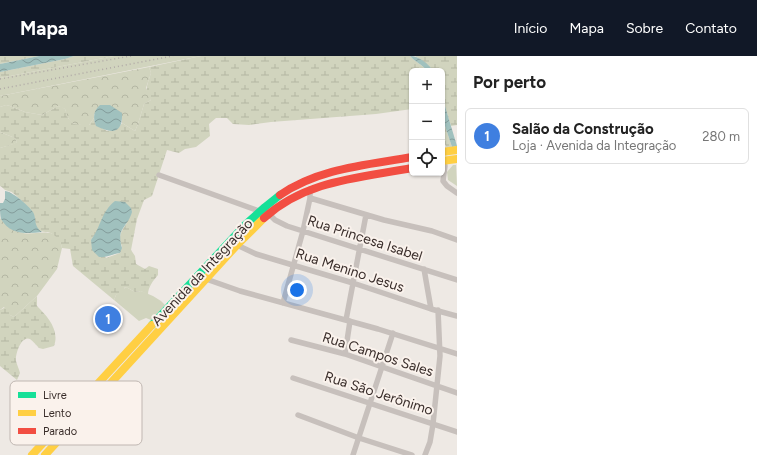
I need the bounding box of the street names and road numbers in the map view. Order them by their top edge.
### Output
street label: Rua Princesa Isabel [305,212,424,265]
street label: Avenida da Integração [148,215,256,329]
street label: Rua Menino Jesus [294,245,406,296]
street label: Rua Campos Sales [320,329,435,380]
street label: Rua São Jerônimo [322,368,435,419]

